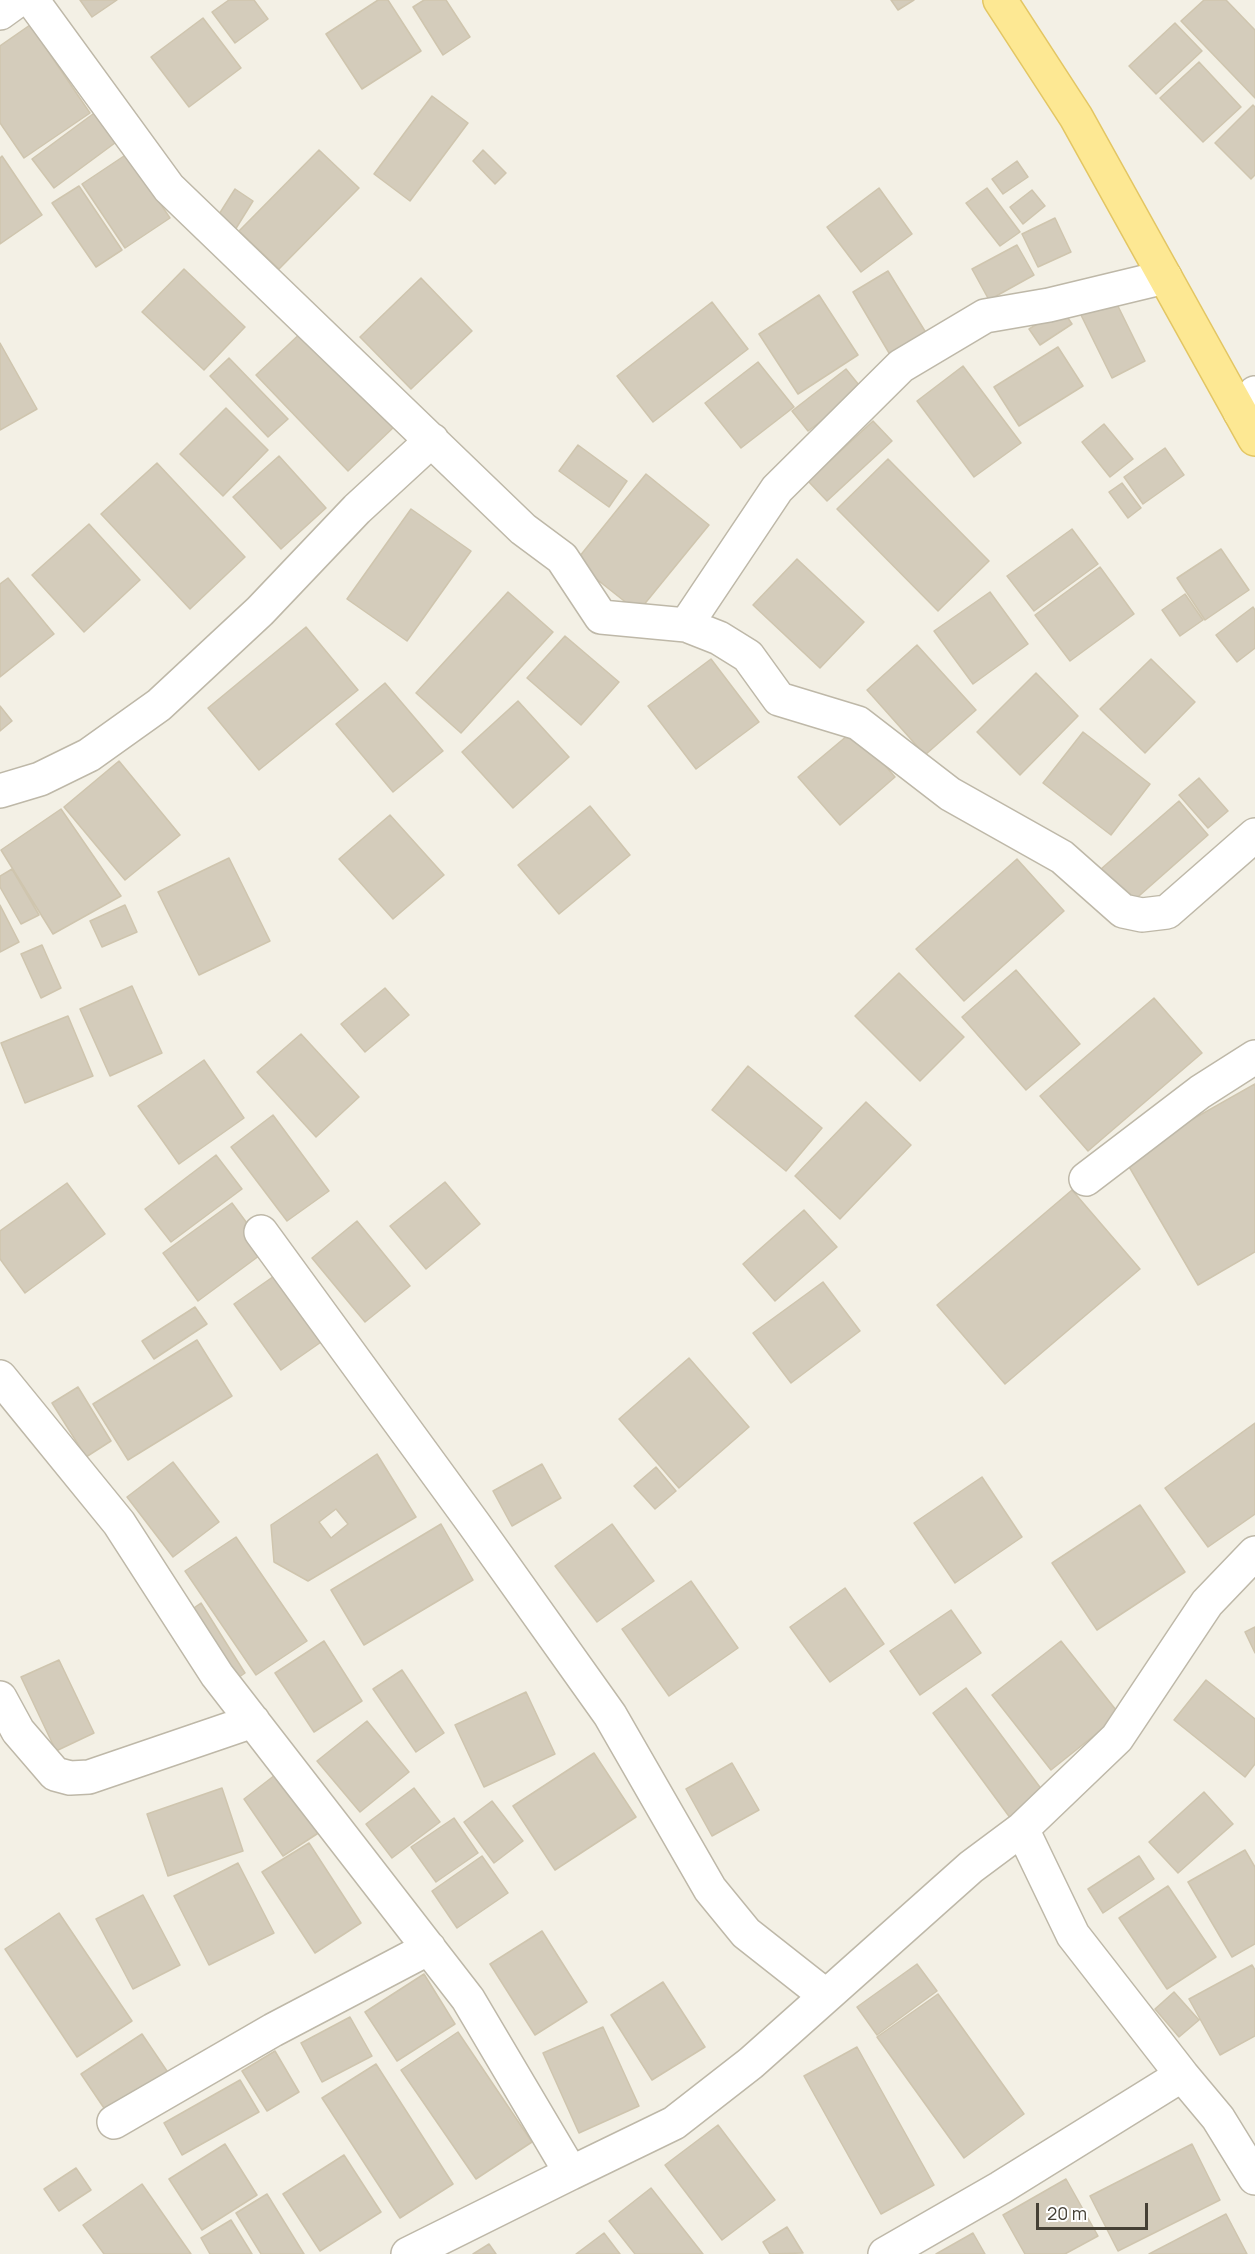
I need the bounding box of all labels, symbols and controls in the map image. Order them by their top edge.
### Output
scale bar [1039,2191,1152,2229]
text: 20 m [1047,2201,1087,2225]

